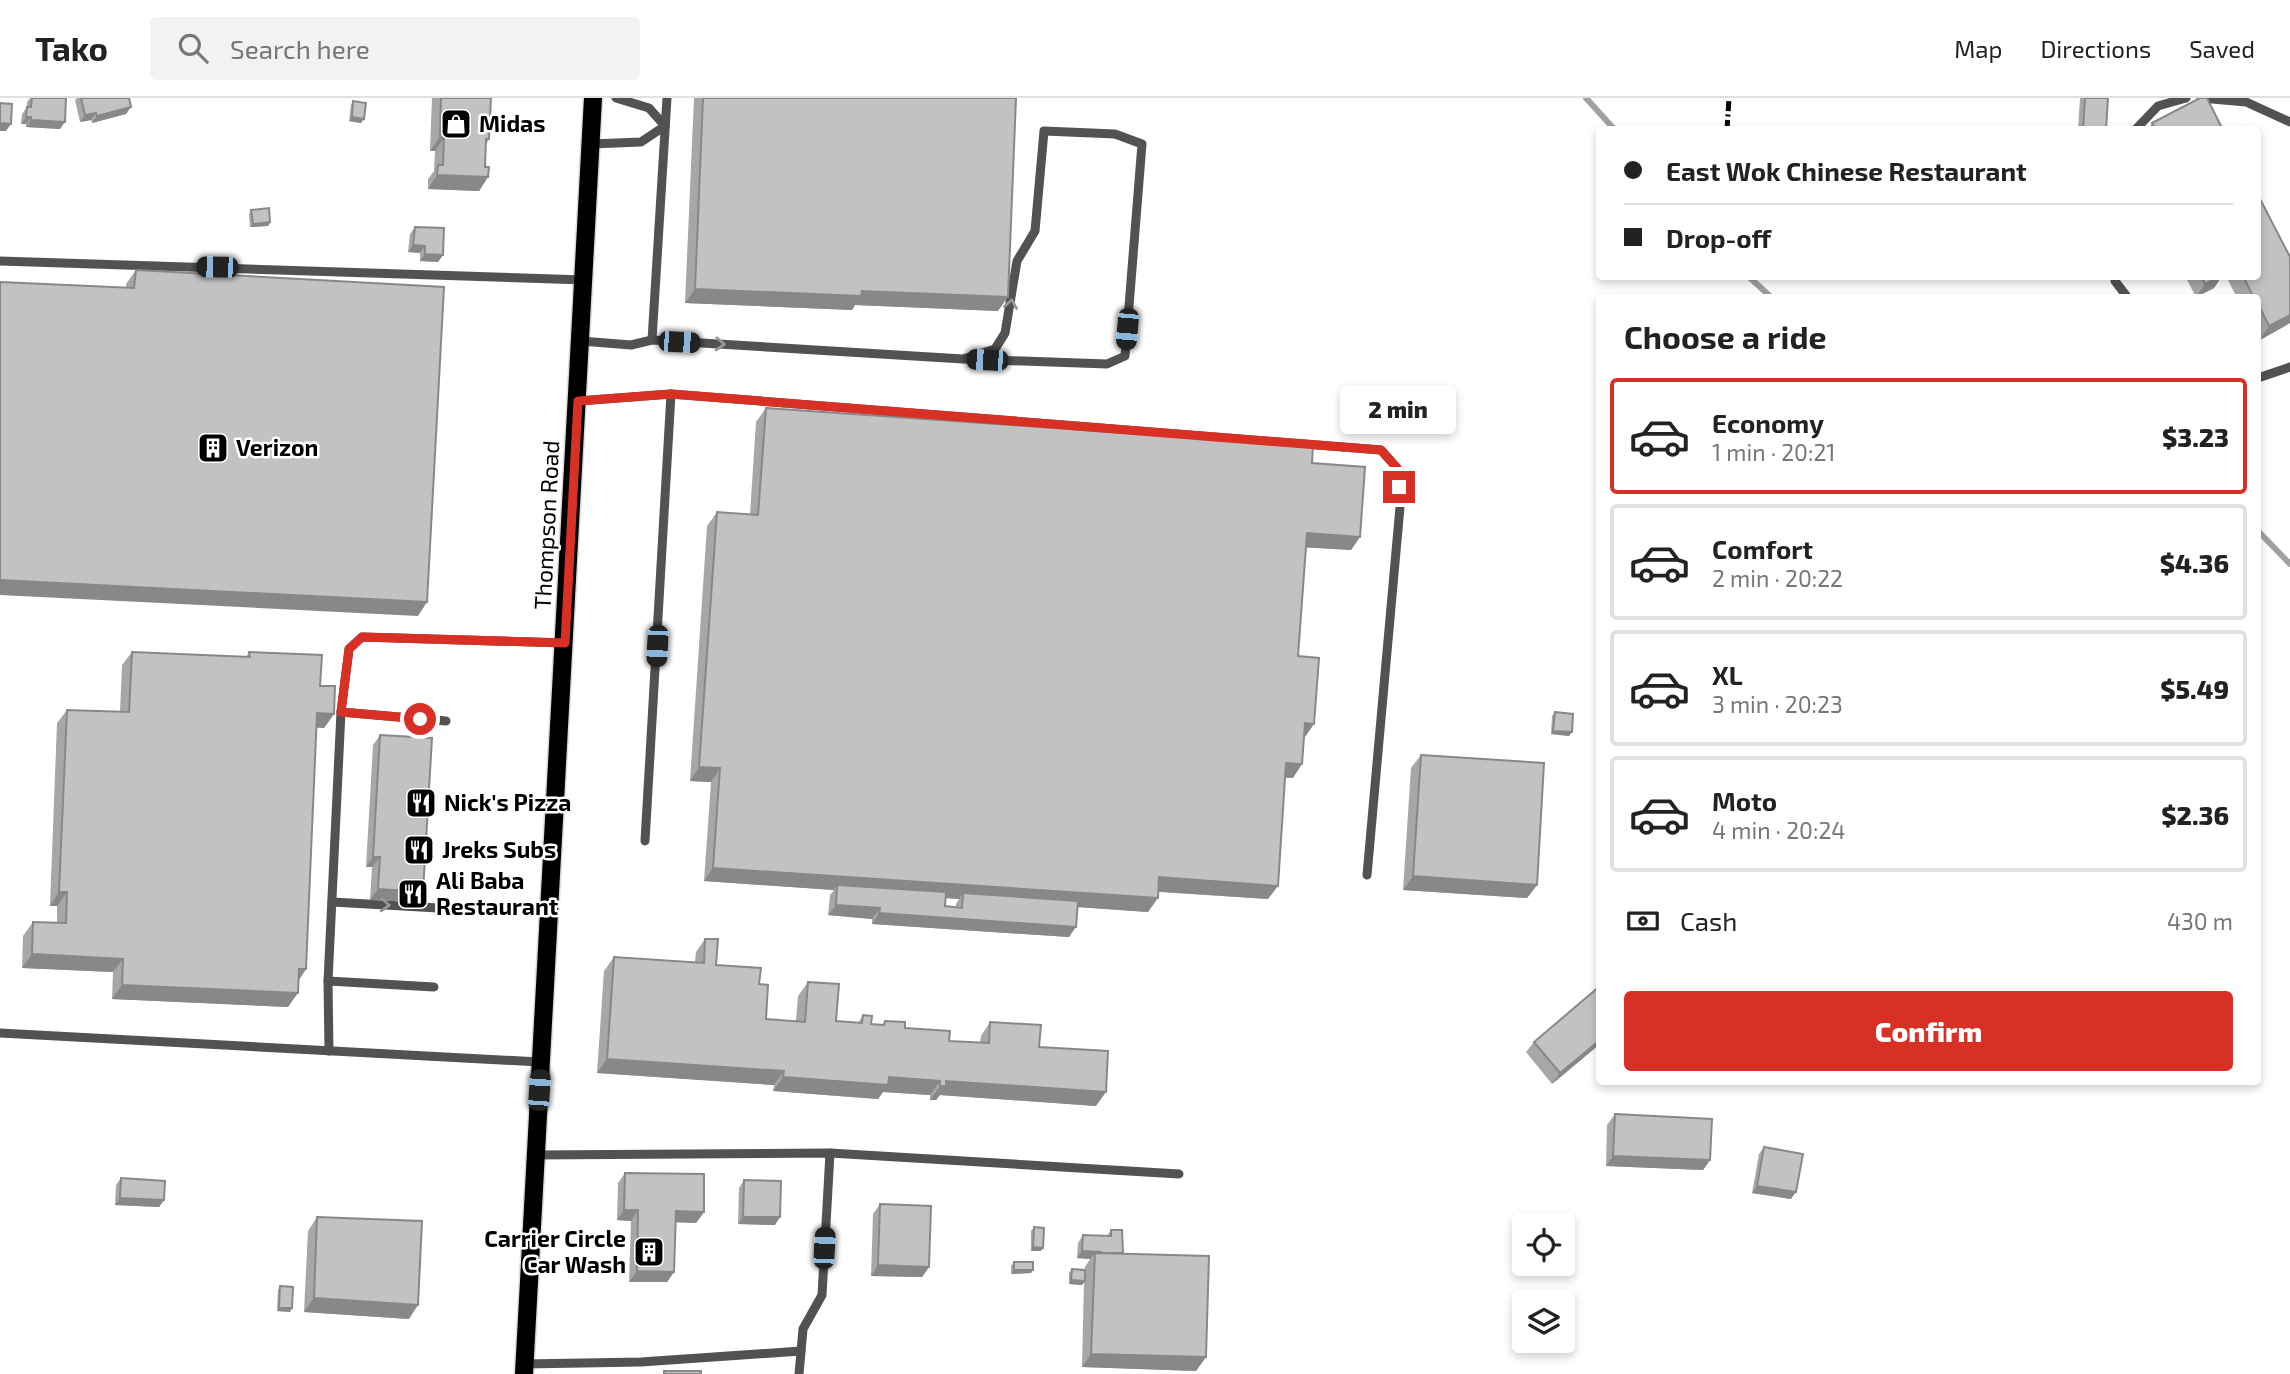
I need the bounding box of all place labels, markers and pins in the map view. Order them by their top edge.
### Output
shop icon: Midas [439,107,473,141]
place label: Midas [479,109,545,137]
building icon: Verizon [196,431,230,465]
place label: Verizon [236,433,318,461]
restaurant icon: Nick's Pizza [404,786,438,820]
place label: Nick's Pizza [444,788,571,816]
restaurant icon: Jreks Subs [402,833,436,867]
place label: Jreks Subs [442,835,556,863]
place label: Ali Baba Restaurant [436,866,558,920]
restaurant icon: Ali Baba Restaurant [396,877,430,911]
place label: Carrier Circle Car Wash [484,1224,626,1278]
building icon: Carrier Circle Car Wash [632,1235,666,1269]

